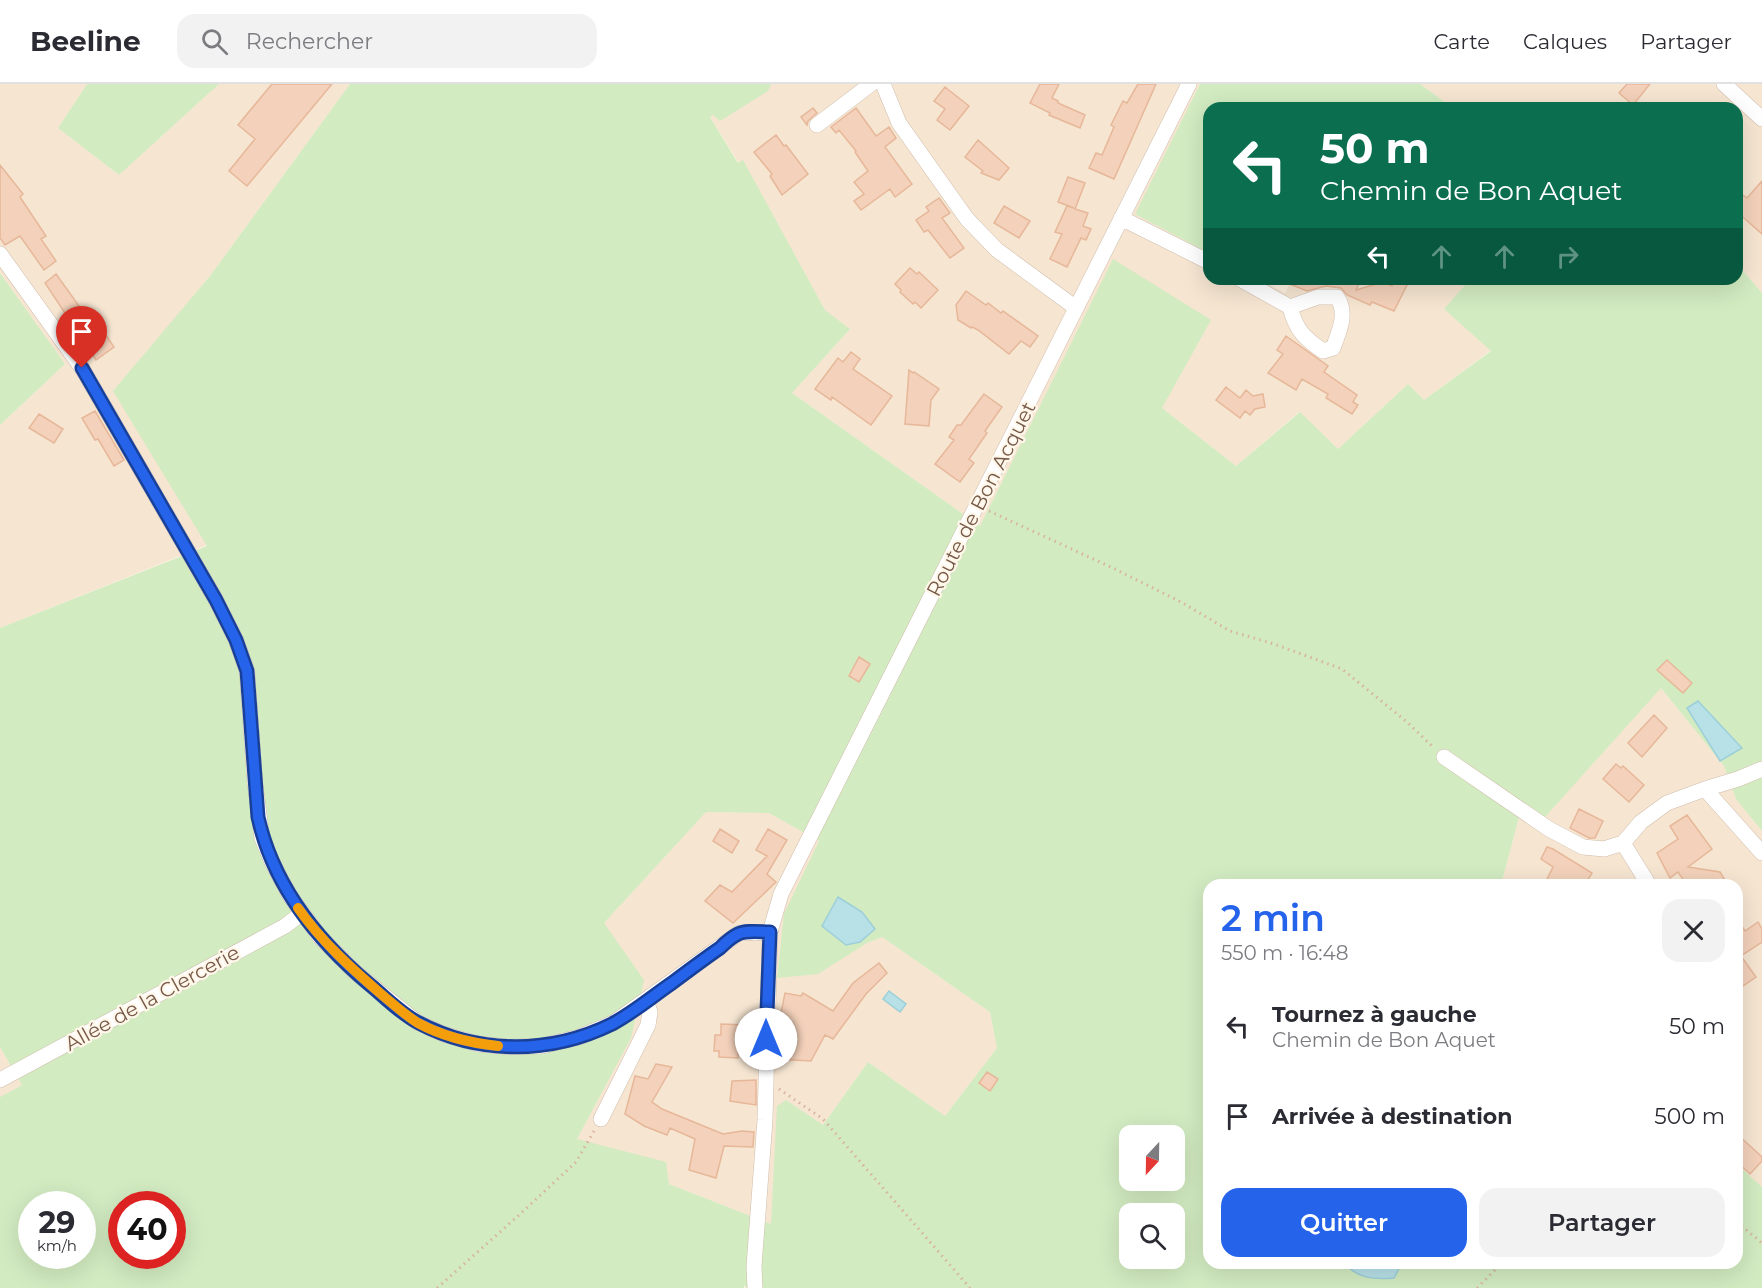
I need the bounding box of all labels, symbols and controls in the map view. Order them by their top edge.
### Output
search box [177,14,597,68]
text: Beeline [30,24,141,58]
icon: search [198,25,231,58]
text: Rechercher [246,28,373,55]
text: Carte [1433,29,1490,54]
text: Calques [1523,29,1607,54]
text: Partager [1640,29,1732,54]
text: 50 m [1320,122,1429,174]
icon: left [1221,126,1299,204]
text: Chemin de Bon Aquet [1320,174,1622,207]
icon: left [1362,240,1395,273]
icon: ahead [1425,240,1458,273]
icon: ahead [1488,240,1521,273]
icon: right [1551,240,1584,273]
pin [56,306,107,368]
icon: arrive [65,315,98,348]
street label: Route de Bon Acquet [921,398,1041,600]
text: 2 min [1221,896,1325,940]
button: close [1662,899,1725,962]
street label: Allée de la Clercerie [61,940,243,1056]
text: 550 m · 16:48 [1221,941,1349,965]
text: Tournez à gauche [1272,1001,1477,1028]
position arrow [734,1007,798,1071]
icon: left [1221,1010,1254,1043]
text: 50 m [1669,1013,1725,1040]
text: Chemin de Bon Aquet [1272,1028,1496,1052]
icon: arrive [1221,1100,1254,1133]
text: Arrivée à destination [1272,1103,1512,1130]
text: 500 m [1654,1103,1725,1130]
north arrow [1119,1125,1185,1191]
map controls [1119,1125,1185,1269]
button: Quitter [1221,1188,1467,1257]
button: Partager [1479,1188,1725,1257]
speed limit sign: 40 [108,1191,186,1269]
button: search [1119,1203,1185,1269]
text: 29 [39,1204,75,1241]
text: km/h [37,1236,77,1255]

